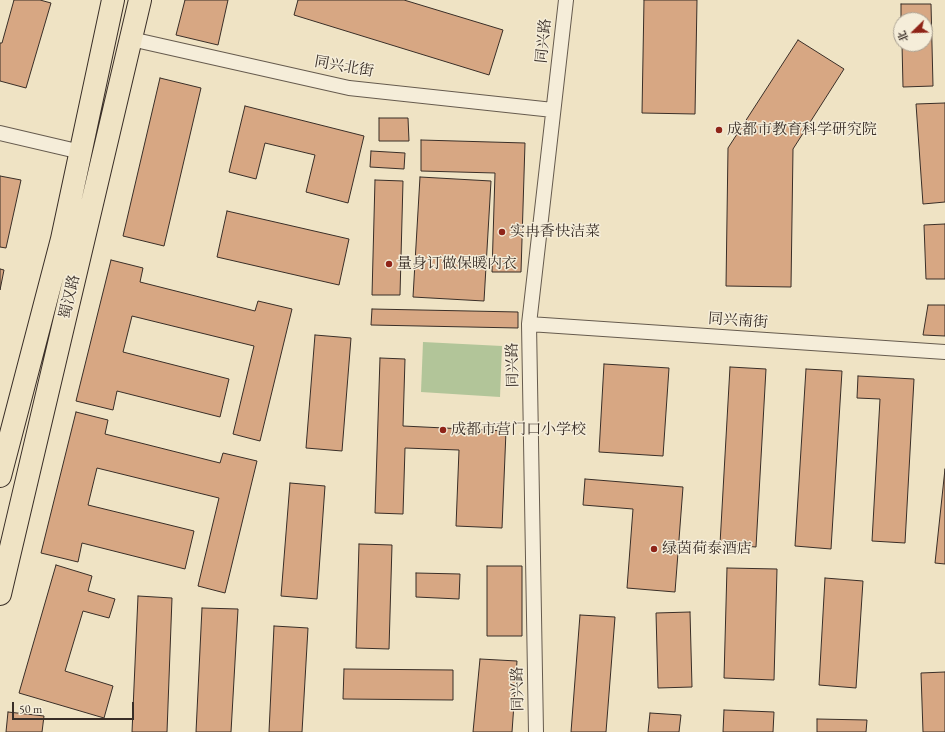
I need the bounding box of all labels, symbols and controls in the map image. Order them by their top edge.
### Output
north arrow [893,12,933,52]
street label: 同兴路 [533,18,555,64]
text: 北 [894,29,911,44]
street label: 同兴北街 [313,53,375,81]
place label: 成都市教育科学研究院 [727,121,877,139]
marker: 成都市教育科学研究院 [714,125,724,135]
place label: 实冉香快洁菜 [510,223,600,241]
marker: 实冉香快洁菜 [497,227,507,237]
place label: 量身订做保暖内衣 [397,255,517,273]
marker: 量身订做保暖内衣 [384,259,394,269]
street label: 蜀汉路 [56,273,84,321]
street label: 同兴南街 [707,310,769,332]
street label: 同兴路 [504,342,522,388]
place label: 成都市营门口小学校 [451,421,586,439]
marker: 成都市营门口小学校 [438,425,448,435]
place label: 绿茵荷泰酒店 [662,540,752,558]
marker: 绿茵荷泰酒店 [649,544,659,554]
street label: 同兴路 [509,666,527,712]
scale bar [14,694,136,720]
text: 50 m [19,701,42,717]

